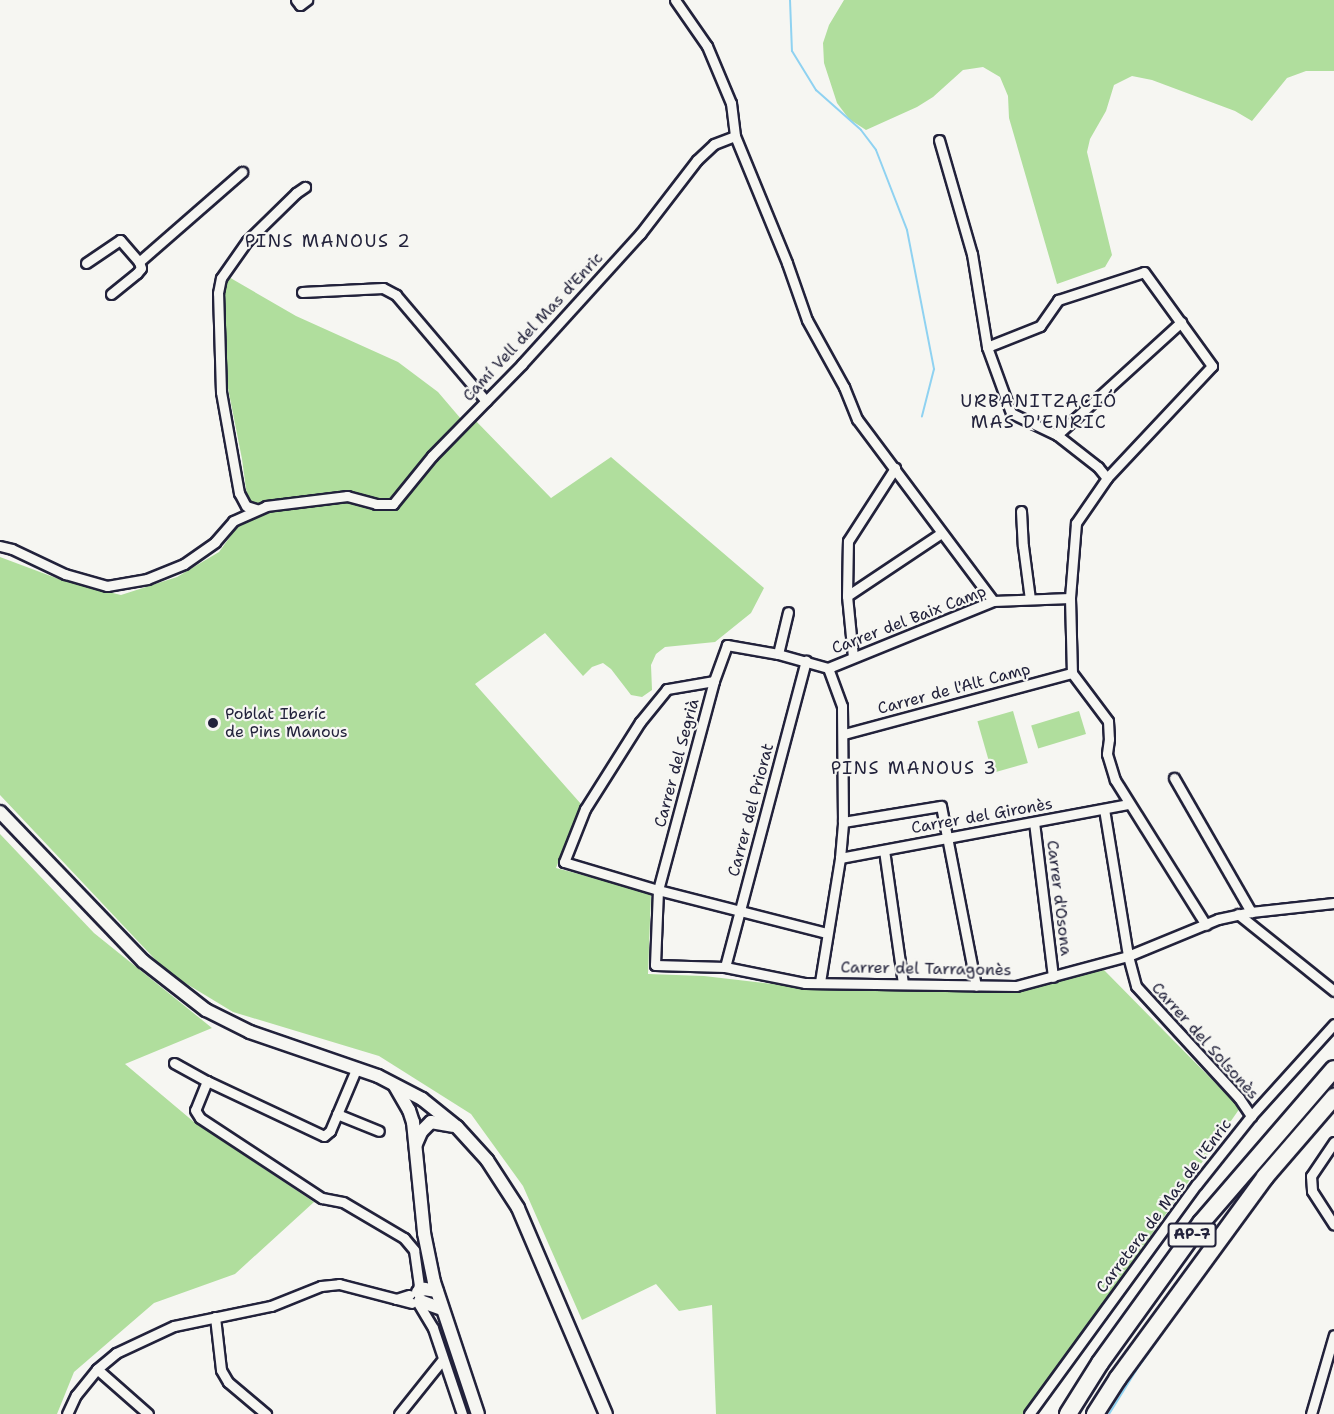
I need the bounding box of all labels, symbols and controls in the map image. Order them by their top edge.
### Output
district label: PINS MANOUS 2 [245,230,411,252]
street label: Camí Vell del Mas d'Enric [459,249,607,405]
district label: URBANITZACIÓ MAS D'ENRIC [960,391,1118,434]
street label: Carrer del Baix Camp [829,582,989,658]
street label: Carrer de l'Alt Camp [876,659,1032,719]
street label: Carrer del Segrià [651,697,703,829]
place label: Poblat Iberíc de Pins Manous [225,704,348,742]
marker: Poblat Iberíc de Pins Manous [206,716,220,730]
street label: Carrer del Priorat [724,741,778,879]
district label: PINS MANOUS 3 [831,757,997,779]
street label: Carrer del Gironès [910,794,1054,838]
street label: Carrer d'Osona [1042,839,1076,957]
street label: Carrer del Tarragonès [840,958,1012,980]
street label: Carrer del Solsonès [1147,978,1263,1104]
street label: Carretera de Mas de l'Enric [1092,1115,1236,1297]
road number: AP-7 [1166,1223,1218,1247]

